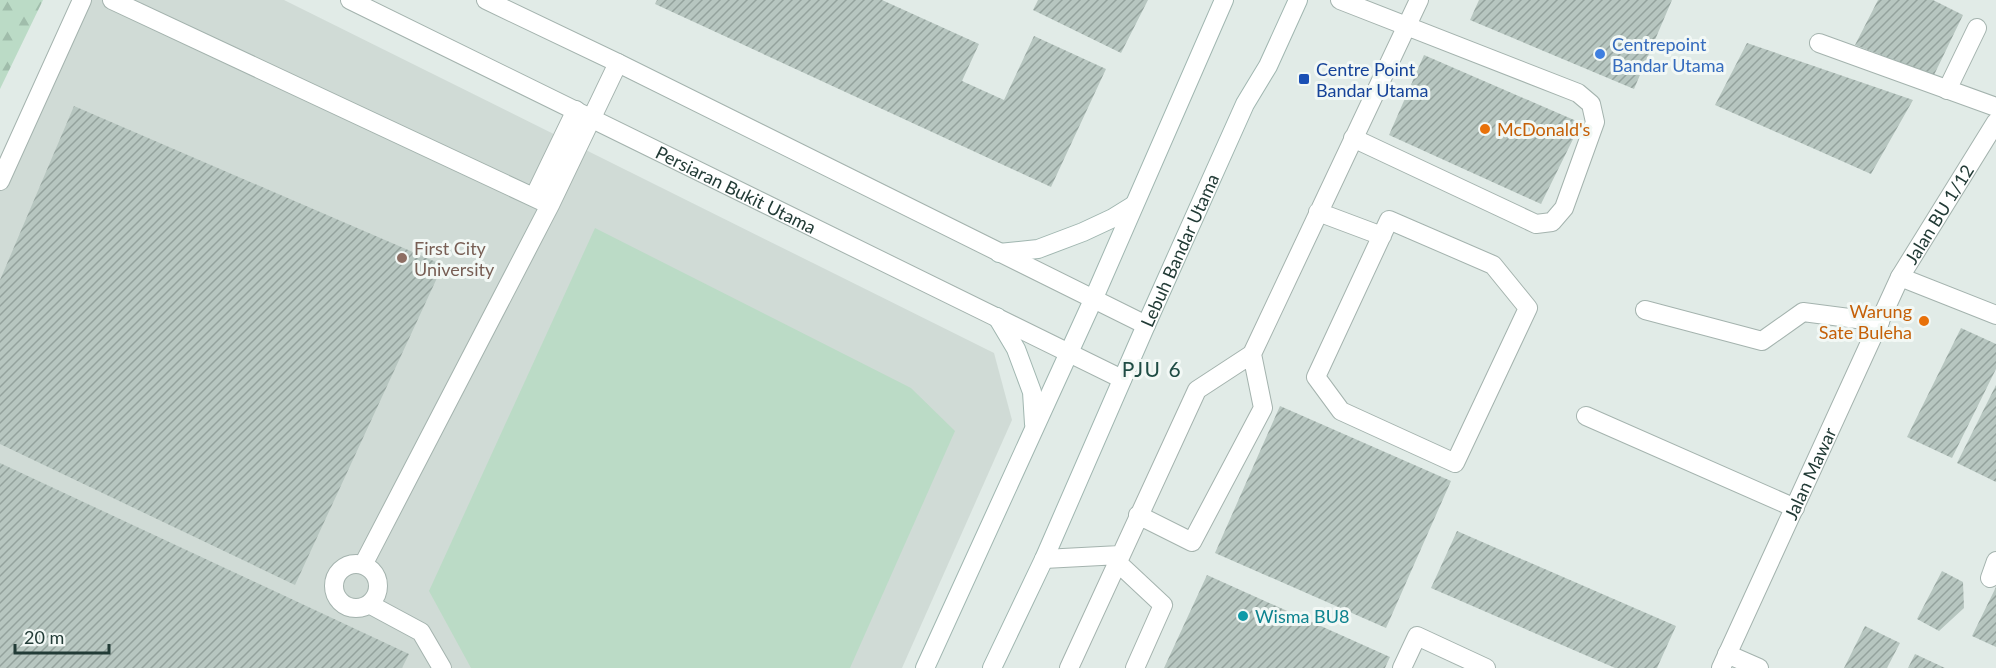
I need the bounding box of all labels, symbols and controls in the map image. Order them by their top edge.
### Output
place label: Centrepoint Bandar Utama [1612,33,1724,76]
marker: Centrepoint Bandar Utama [1593,47,1607,61]
place label: Centre Point Bandar Utama [1316,58,1428,101]
marker: Centre Point Bandar Utama [1297,72,1311,86]
place label: McDonald's [1497,118,1591,140]
marker: McDonald's [1478,122,1492,136]
street label: Persiaran Bukit Utama [652,141,820,238]
street label: Jalan BU 1/12 [1900,160,1978,268]
street label: Lebuh Bandar Utama [1136,170,1223,330]
place label: First City University [414,237,495,280]
marker: First City University [395,251,409,265]
place label: Warung Sate Buleha [1819,300,1912,343]
marker: Warung Sate Buleha [1917,314,1931,328]
district label: PJU 6 [1122,356,1182,381]
street label: Jalan Mawar [1779,423,1841,523]
place label: Wisma BU8 [1255,605,1349,627]
marker: Wisma BU8 [1236,609,1250,623]
scale bar [15,617,110,655]
text: 20 m [24,626,64,648]

